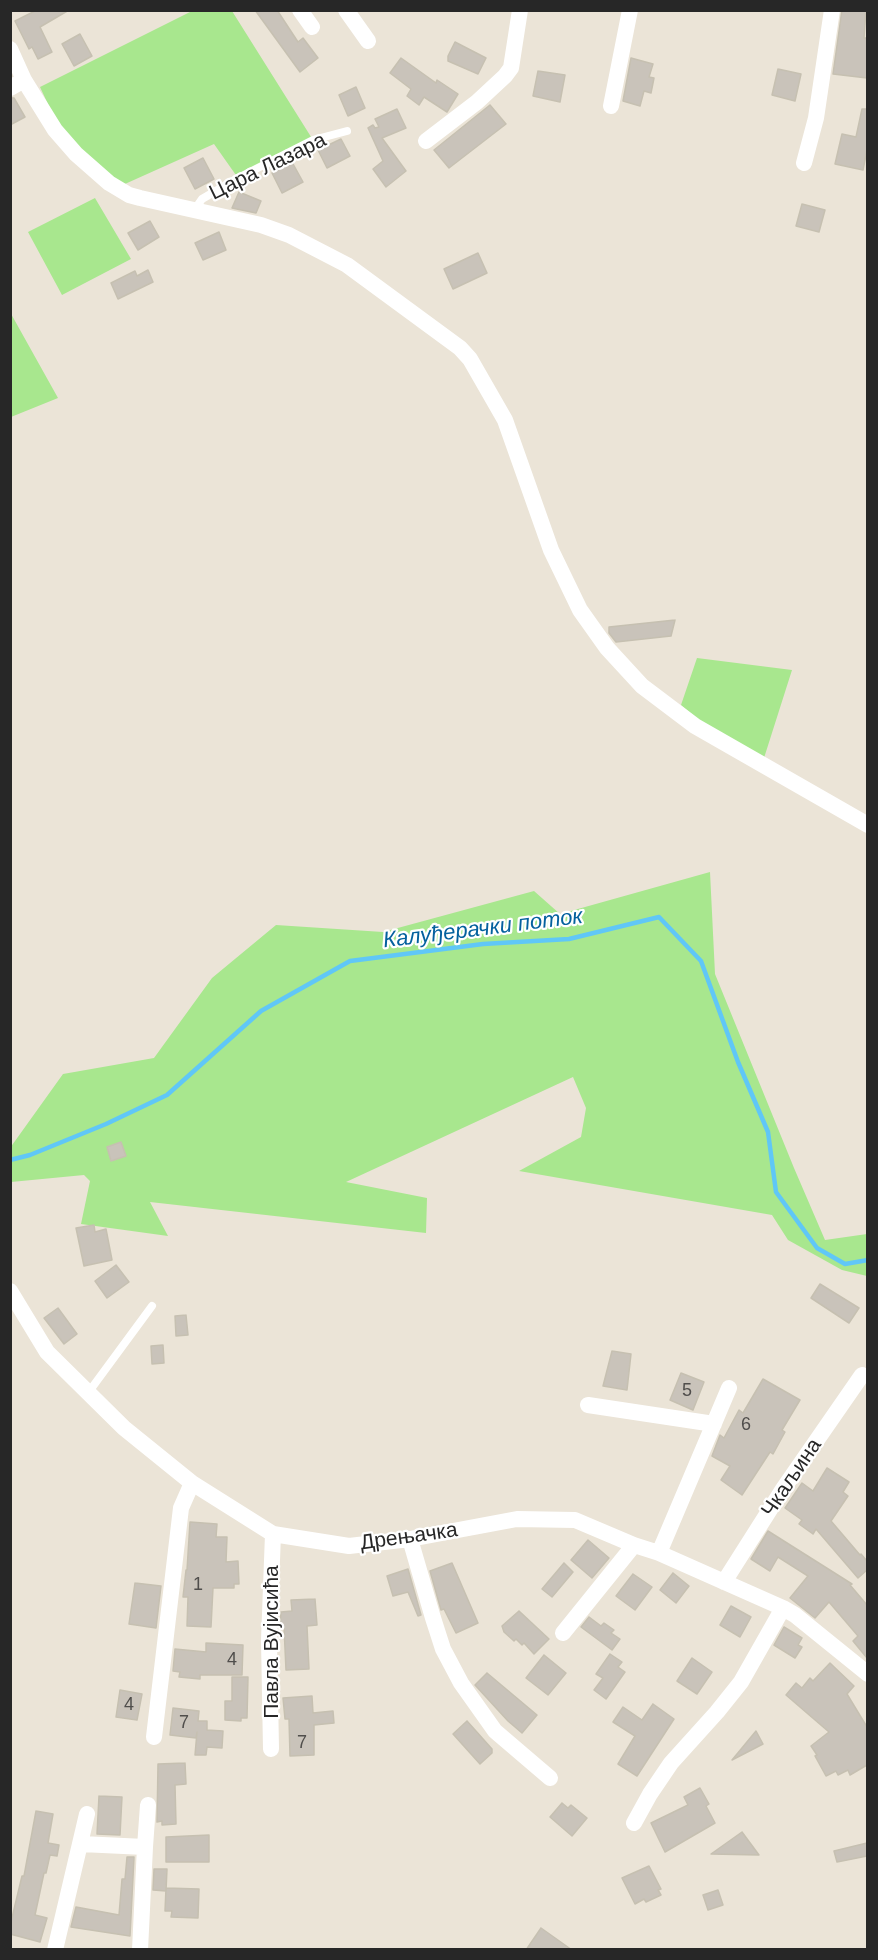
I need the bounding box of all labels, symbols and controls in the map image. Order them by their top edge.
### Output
street label: Цара Лазара [206,128,330,206]
water label: Калуђерачки поток [382,904,584,954]
house number: 5 [682,1380,692,1402]
house number: 6 [741,1414,751,1436]
street label: Чкаљина [757,1434,827,1522]
street label: Дрењачка [359,1518,459,1556]
street label: Павла Вујисића [259,1565,285,1719]
house number: 1 [193,1574,203,1596]
house number: 4 [227,1649,237,1671]
house number: 4 [124,1694,134,1716]
house number: 7 [179,1712,189,1734]
house number: 7 [297,1732,307,1754]

